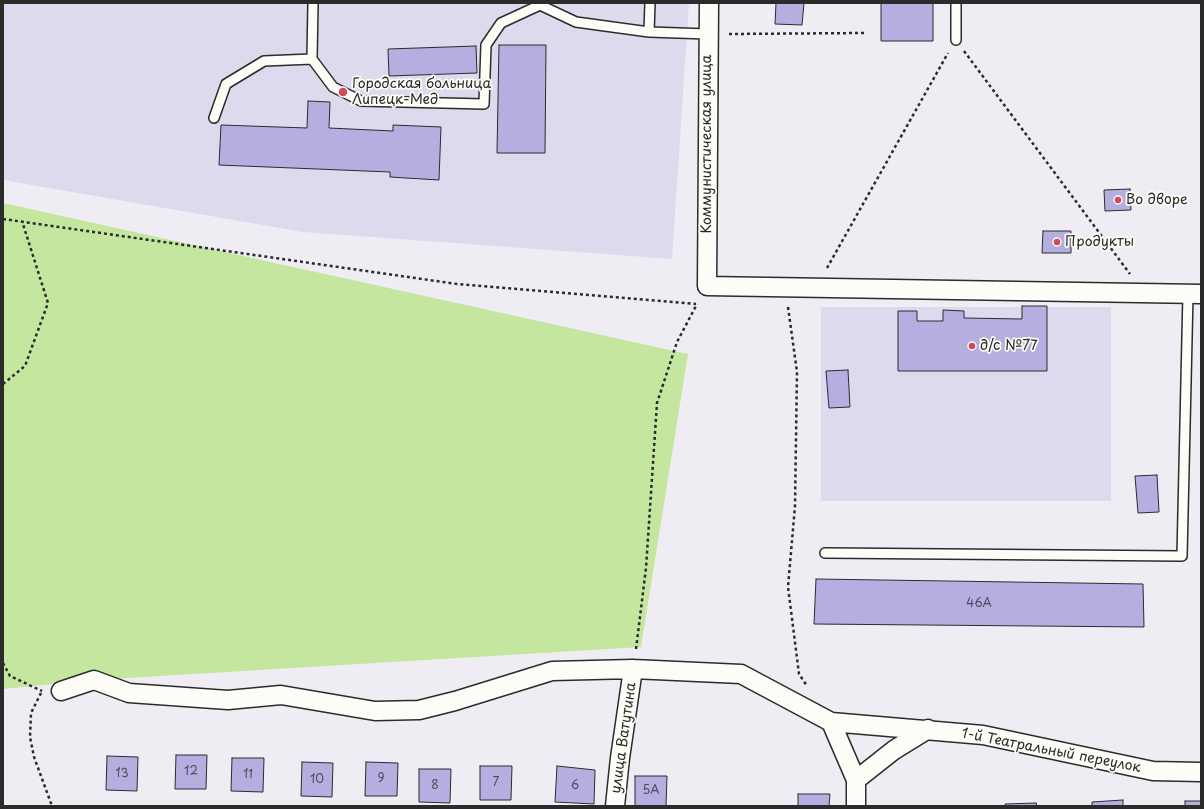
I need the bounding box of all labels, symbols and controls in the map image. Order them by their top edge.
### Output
street label: Коммунистическая улица [699,55,715,233]
place label: Городская больница Липецк-Мед [352,76,491,108]
marker: Городская больница Липецк-Мед [337,86,349,98]
place label: Во дворе [1126,192,1188,208]
marker: Во дворе [1113,195,1123,205]
place label: Продукты [1065,234,1134,250]
marker: Продукты [1052,237,1062,247]
place label: д/с №77 [980,338,1038,354]
marker: д/с №77 [967,341,977,351]
house number: 46А [966,597,992,611]
street label: улица Ватутина [608,681,640,795]
street label: 1-й Театральный переулок [960,725,1142,777]
house number: 12 [184,765,198,779]
house number: 13 [115,767,129,781]
house number: 11 [243,768,253,782]
house number: 9 [377,772,385,786]
house number: 10 [310,773,324,787]
house number: 7 [493,776,499,790]
house number: 8 [431,779,439,793]
house number: 6 [571,779,579,793]
house number: 5А [643,784,659,798]

